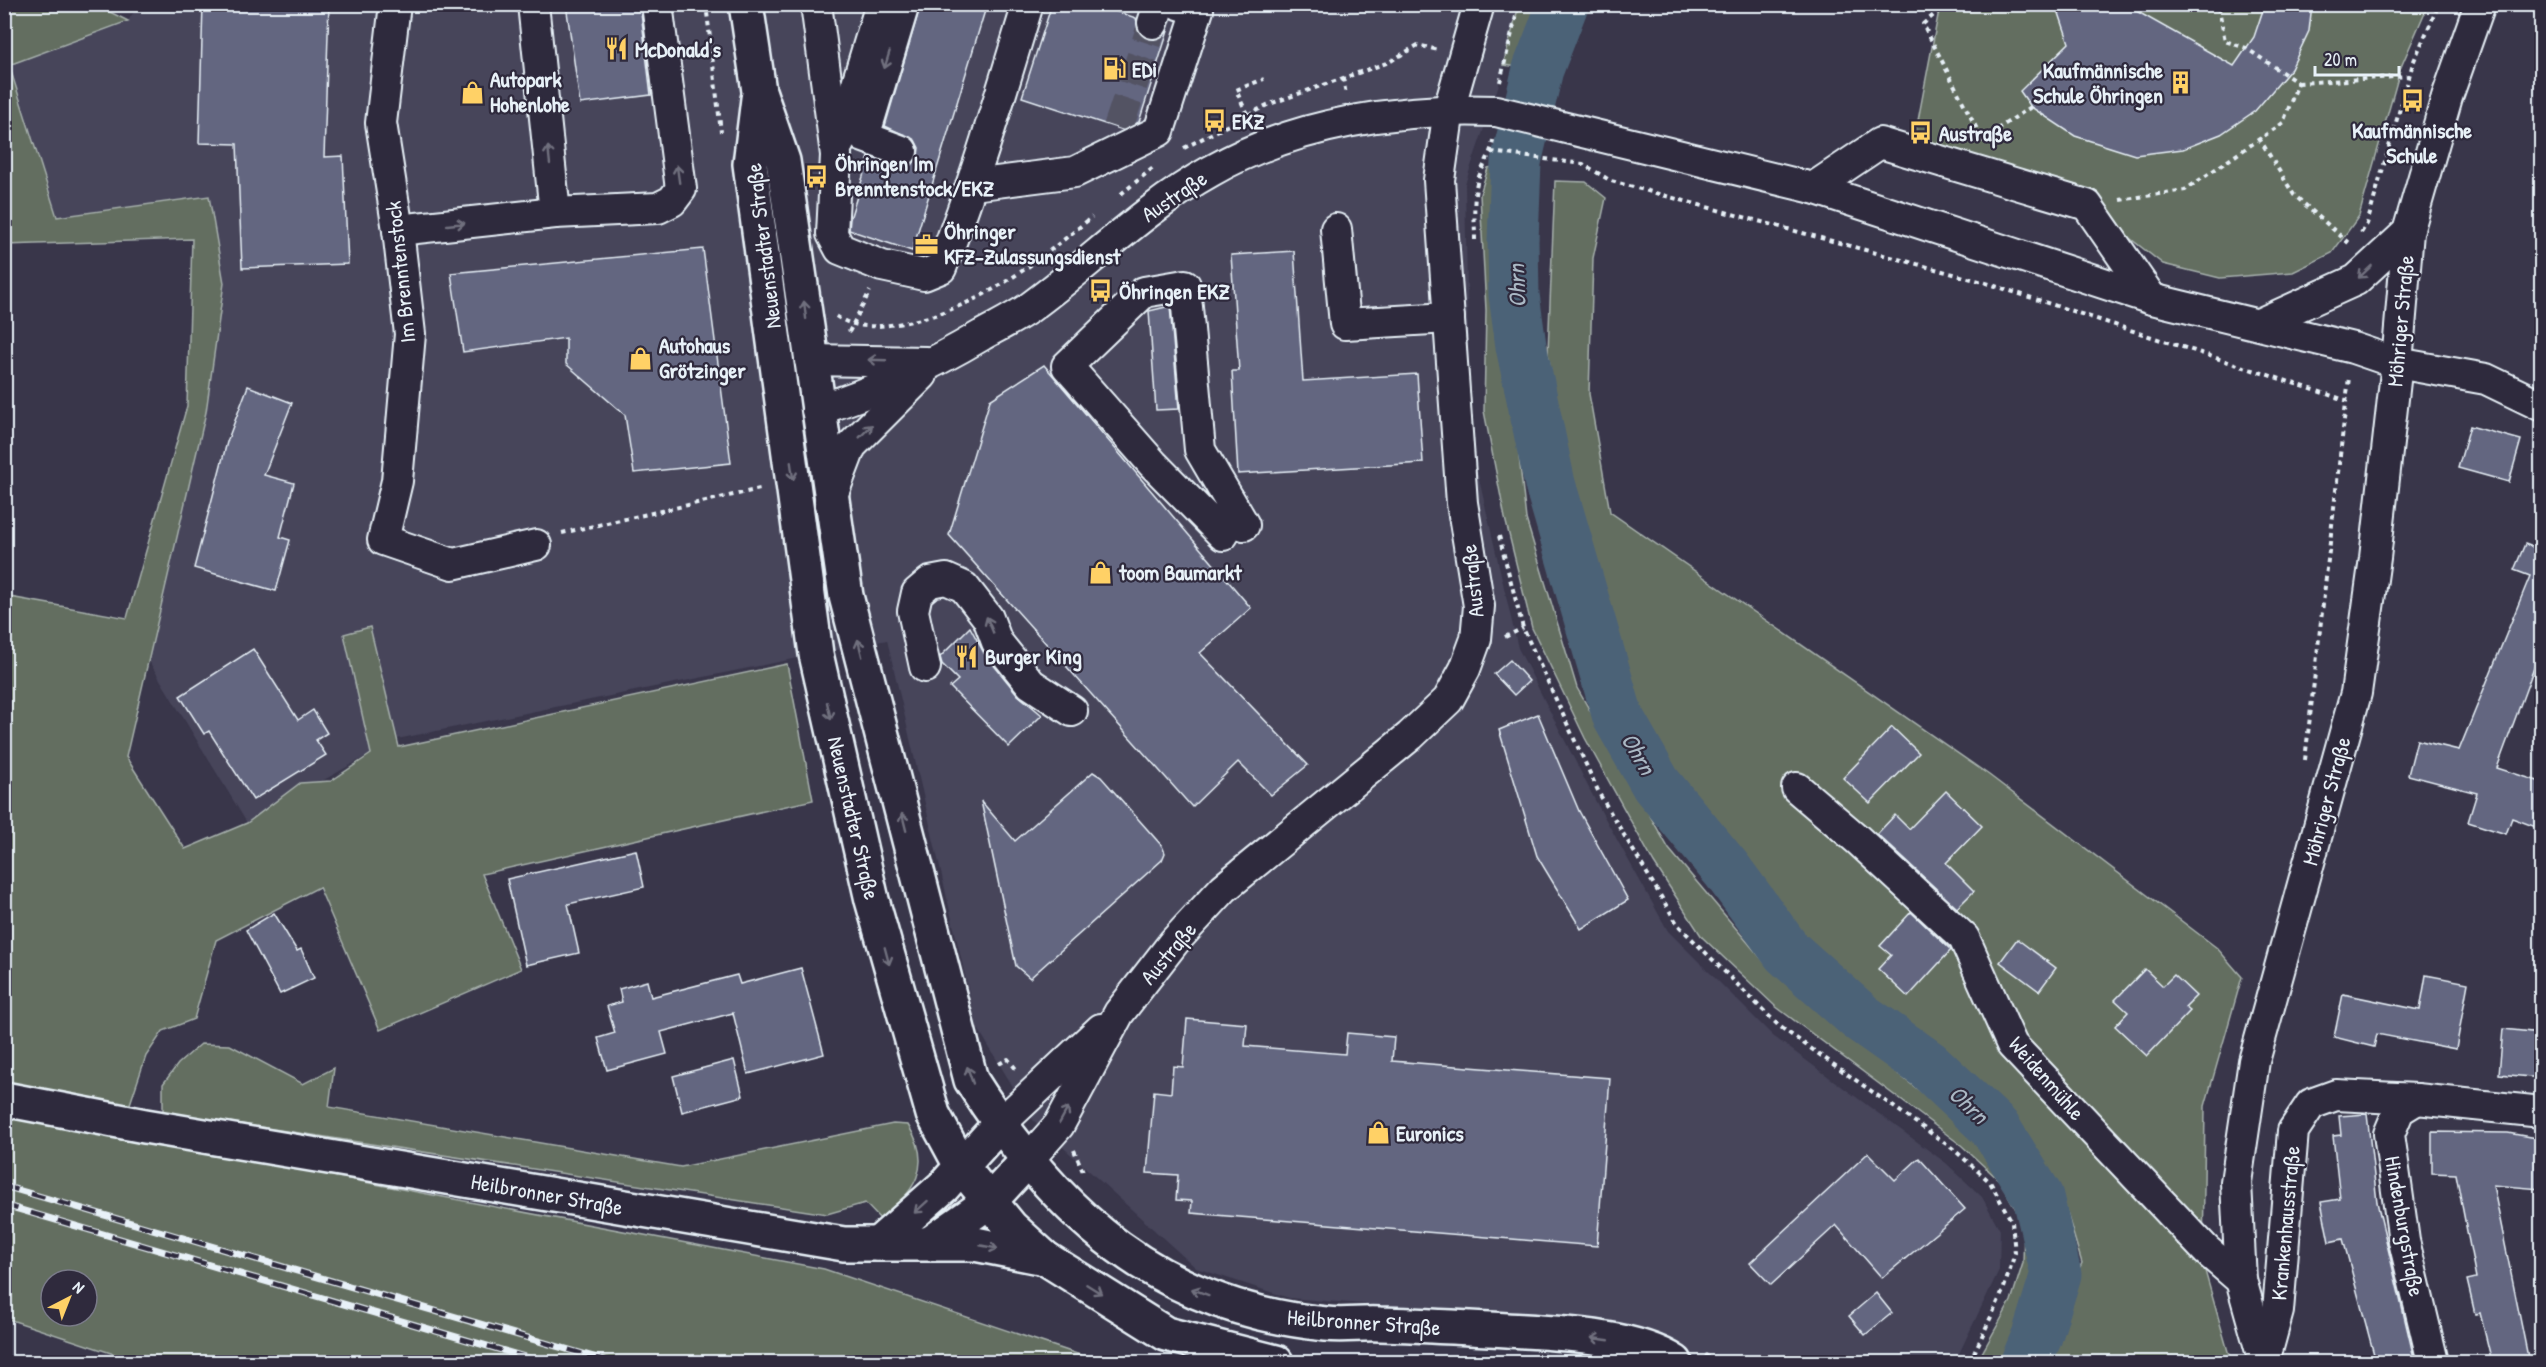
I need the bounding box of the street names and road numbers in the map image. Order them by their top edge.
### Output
street label: Neuenstadter Straße [738,161,788,330]
street label: Austraße [1135,163,1213,229]
street label: Im Brenntenstock [378,200,422,344]
street label: Möhriger Straße [2379,254,2421,388]
street label: Austraße [1453,543,1491,619]
street label: Möhriger Straße [2294,733,2358,869]
street label: Neuenstadter Straße [821,734,887,903]
street label: Austraße [1133,915,1203,991]
street label: Weidenmühle [2002,1030,2092,1127]
street label: Krankenhausstraße [2263,1144,2307,1302]
street label: Hindenburgstraße [2378,1153,2432,1299]
street label: Heilbronner Straße [469,1166,625,1222]
street label: Heilbronner Straße [1286,1302,1442,1342]

